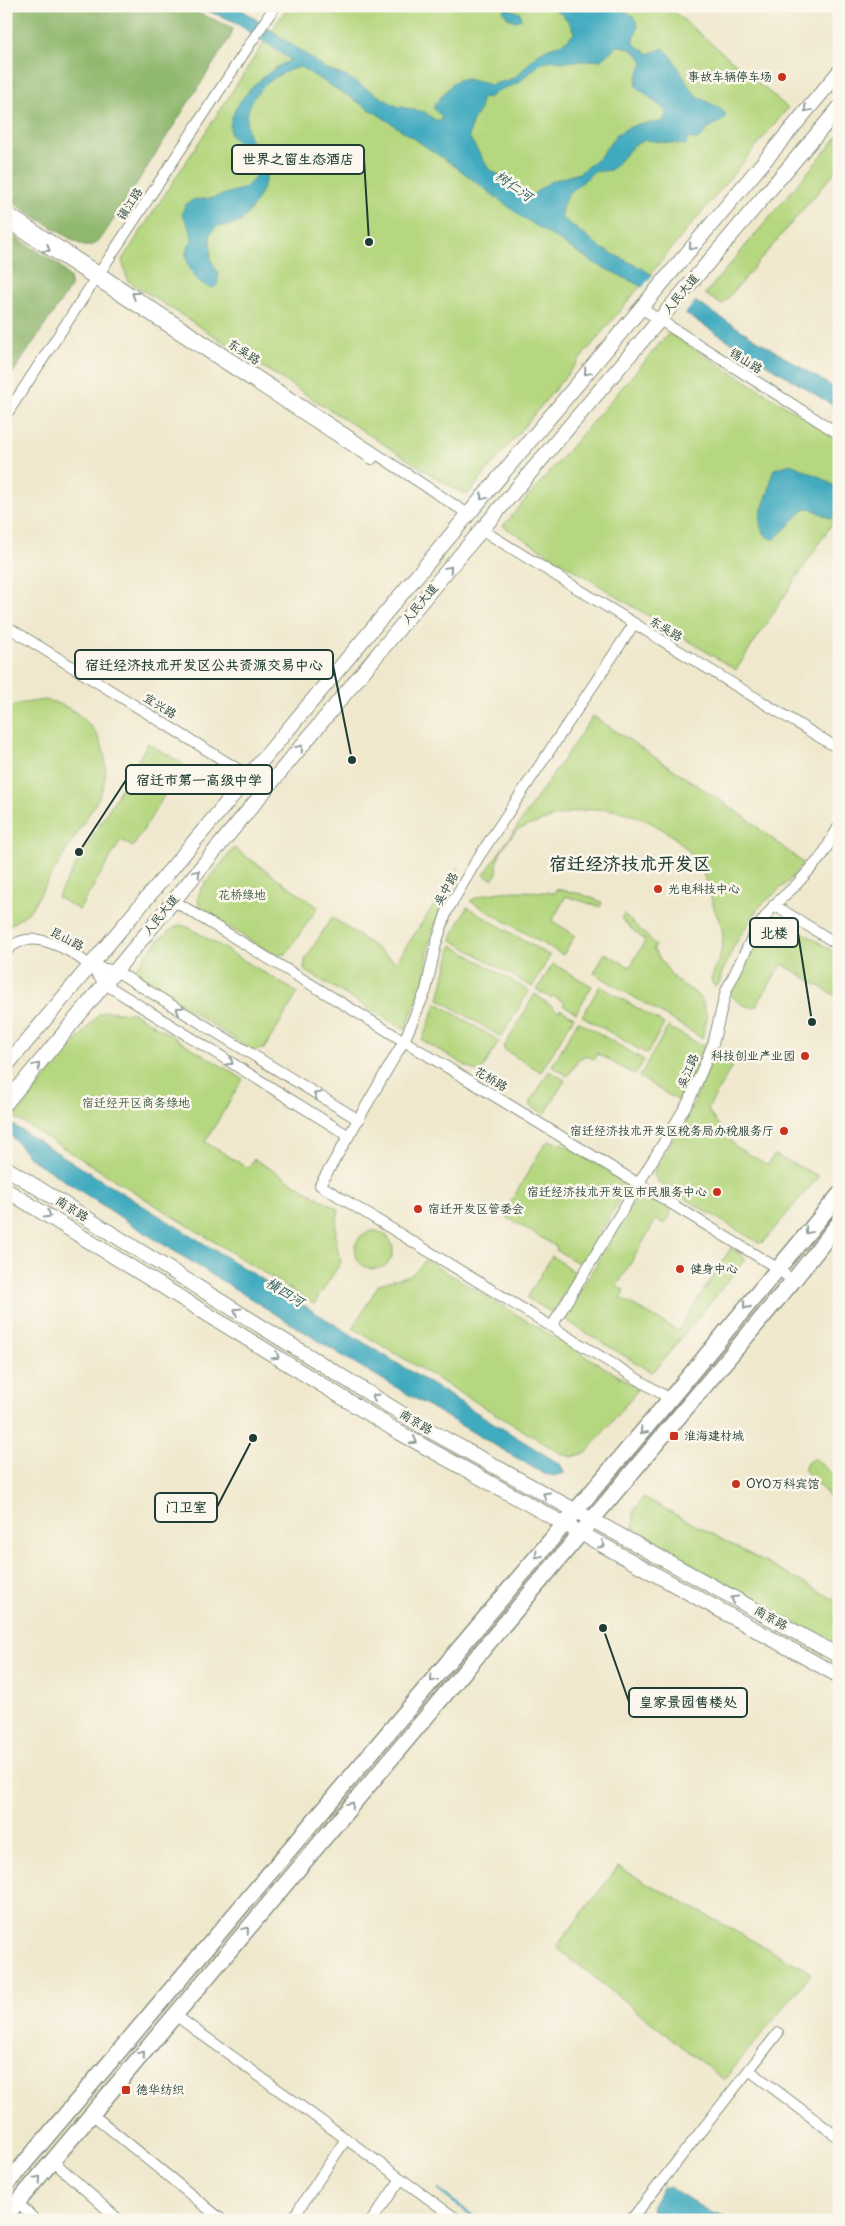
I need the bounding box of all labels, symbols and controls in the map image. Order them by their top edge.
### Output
place label: 事故车辆停车场 [688,67,772,85]
marker: 事故车辆停车场 [776,71,788,83]
one-way arrow [804,104,813,113]
callout: 世界之窗生态酒店 [232,145,364,174]
text: 世界之窗生态酒店 [242,148,354,169]
water label: 树仁河 [491,165,539,207]
street label: 镇江路 [112,183,147,223]
one-way arrow [688,242,697,251]
one-way arrow [41,243,51,252]
street label: 人民大道 [658,269,703,318]
one-way arrow [131,292,140,302]
street label: 东吴路 [225,334,265,369]
street label: 锡山路 [726,343,767,377]
one-way arrow [585,366,593,375]
one-way arrow [480,491,489,500]
one-way arrow [443,566,451,575]
street label: 人民大道 [397,579,442,628]
street label: 东吴路 [646,611,687,645]
callout: 宿迁经济技术开发区公共资源交易中心 [75,650,333,679]
text: 宿迁经济技术开发区公共资源交易中心 [85,654,323,675]
street label: 宜兴路 [140,688,181,722]
one-way arrow [295,745,303,754]
callout: 宿迁市第一高级中学 [126,765,272,794]
text: 宿迁市第一高级中学 [136,769,262,790]
district label: 宿迁经济技术开发区 [549,849,711,876]
street label: 吴中路 [429,868,462,909]
one-way arrow [191,870,199,879]
place label: 光电科技中心 [668,879,740,897]
marker: 光电科技中心 [652,883,664,895]
park label: 花桥绿地 [218,885,266,903]
street label: 人民大道 [138,890,182,939]
callout: 北楼 [750,918,798,947]
street label: 昆山路 [47,922,88,955]
text: 北楼 [760,922,788,943]
one-way arrow [175,1007,184,1017]
place label: 科技创业产业园 [711,1046,795,1064]
marker: 科技创业产业园 [799,1050,811,1062]
street label: 吴江路 [672,1051,702,1091]
one-way arrow [224,1056,233,1066]
street label: 花桥路 [471,1061,512,1095]
one-way arrow [32,1062,41,1071]
one-way arrow [314,1092,323,1102]
park label: 宿迁经开区商务绿地 [82,1093,190,1111]
place label: 宿迁经济技术开发区税务局办税服务厅 [570,1121,774,1139]
marker: 宿迁经济技术开发区税务局办税服务厅 [778,1125,790,1137]
place label: 宿迁经济技术开发区市民服务中心 [527,1182,707,1200]
marker: 宿迁经济技术开发区市民服务中心 [711,1186,723,1198]
street label: 南京路 [52,1191,93,1225]
place label: 宿迁开发区管委会 [428,1199,524,1217]
marker: 宿迁开发区管委会 [412,1203,424,1215]
one-way arrow [42,1209,51,1219]
one-way arrow [805,1226,814,1235]
place label: 健身中心 [690,1259,738,1277]
marker: 健身中心 [674,1263,686,1275]
water label: 横四河 [262,1272,310,1313]
one-way arrow [743,1300,752,1309]
one-way arrow [233,1308,242,1317]
one-way arrow [270,1349,279,1359]
one-way arrow [371,1394,380,1403]
street label: 南京路 [396,1404,437,1438]
one-way arrow [640,1425,649,1434]
place label: 淮海建材城 [684,1426,744,1444]
marker: 淮海建材城 [668,1430,680,1442]
one-way arrow [409,1435,418,1445]
place label: OYO万科宾馆 [746,1474,820,1492]
marker: OYO万科宾馆 [730,1478,742,1490]
one-way arrow [542,1492,551,1502]
callout: 门卫室 [155,1493,217,1522]
text: 门卫室 [165,1496,207,1517]
one-way arrow [597,1539,606,1549]
one-way arrow [534,1549,543,1558]
one-way arrow [731,1595,740,1605]
street label: 南京路 [751,1601,792,1634]
one-way arrow [430,1673,438,1682]
callout: 皇家景园售楼处 [629,1688,747,1717]
text: 皇家景园售楼处 [639,1691,737,1712]
one-way arrow [345,1802,354,1811]
one-way arrow [241,1926,250,1935]
one-way arrow [136,2051,145,2060]
place label: 德华纺织 [136,2080,184,2098]
marker: 德华纺织 [120,2084,132,2096]
one-way arrow [32,2176,40,2185]

